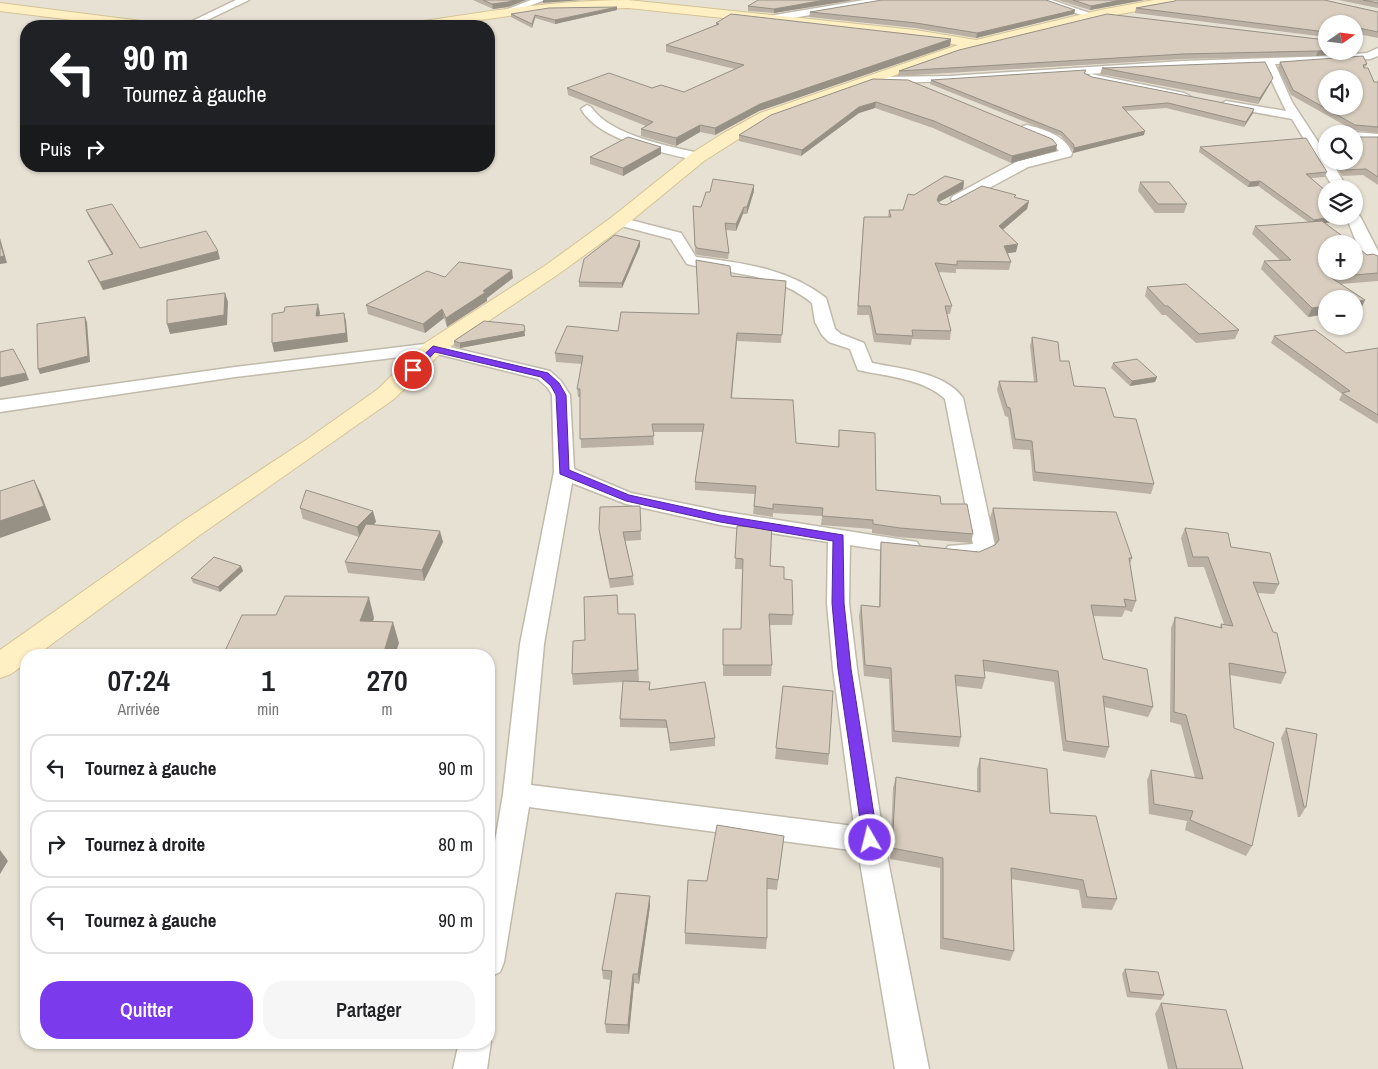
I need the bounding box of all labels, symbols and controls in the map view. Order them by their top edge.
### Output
north arrow [1318,15,1362,60]
map controls [1318,15,1363,335]
text: 90 m [123,34,188,81]
icon: left [40,40,105,105]
button: sound [1318,70,1363,115]
text: Tournez à gauche [123,79,266,109]
button: search [1318,125,1363,170]
icon: right [81,135,109,163]
text: Puis [40,136,71,162]
button: layers [1318,180,1363,225]
button: + [1318,235,1363,280]
button: − [1318,290,1363,335]
pin [392,349,434,391]
icon: arrive [399,356,427,384]
text: 07:24 [107,660,170,700]
text: 1 [261,660,275,700]
text: 270 [367,660,408,700]
text: Arrivée [117,698,160,720]
text: min [257,698,279,720]
text: m [382,698,393,720]
icon: left [42,754,70,782]
text: Tournez à gauche [85,755,216,781]
text: 90 m [438,755,473,781]
position arrow [843,813,895,865]
icon: right [42,830,70,858]
text: Tournez à droite [85,831,205,857]
text: 80 m [438,831,473,857]
icon: left [42,906,70,934]
text: Tournez à gauche [85,907,216,933]
text: 90 m [438,907,473,933]
button: Quitter [40,981,253,1039]
button: Partager [263,981,475,1039]

